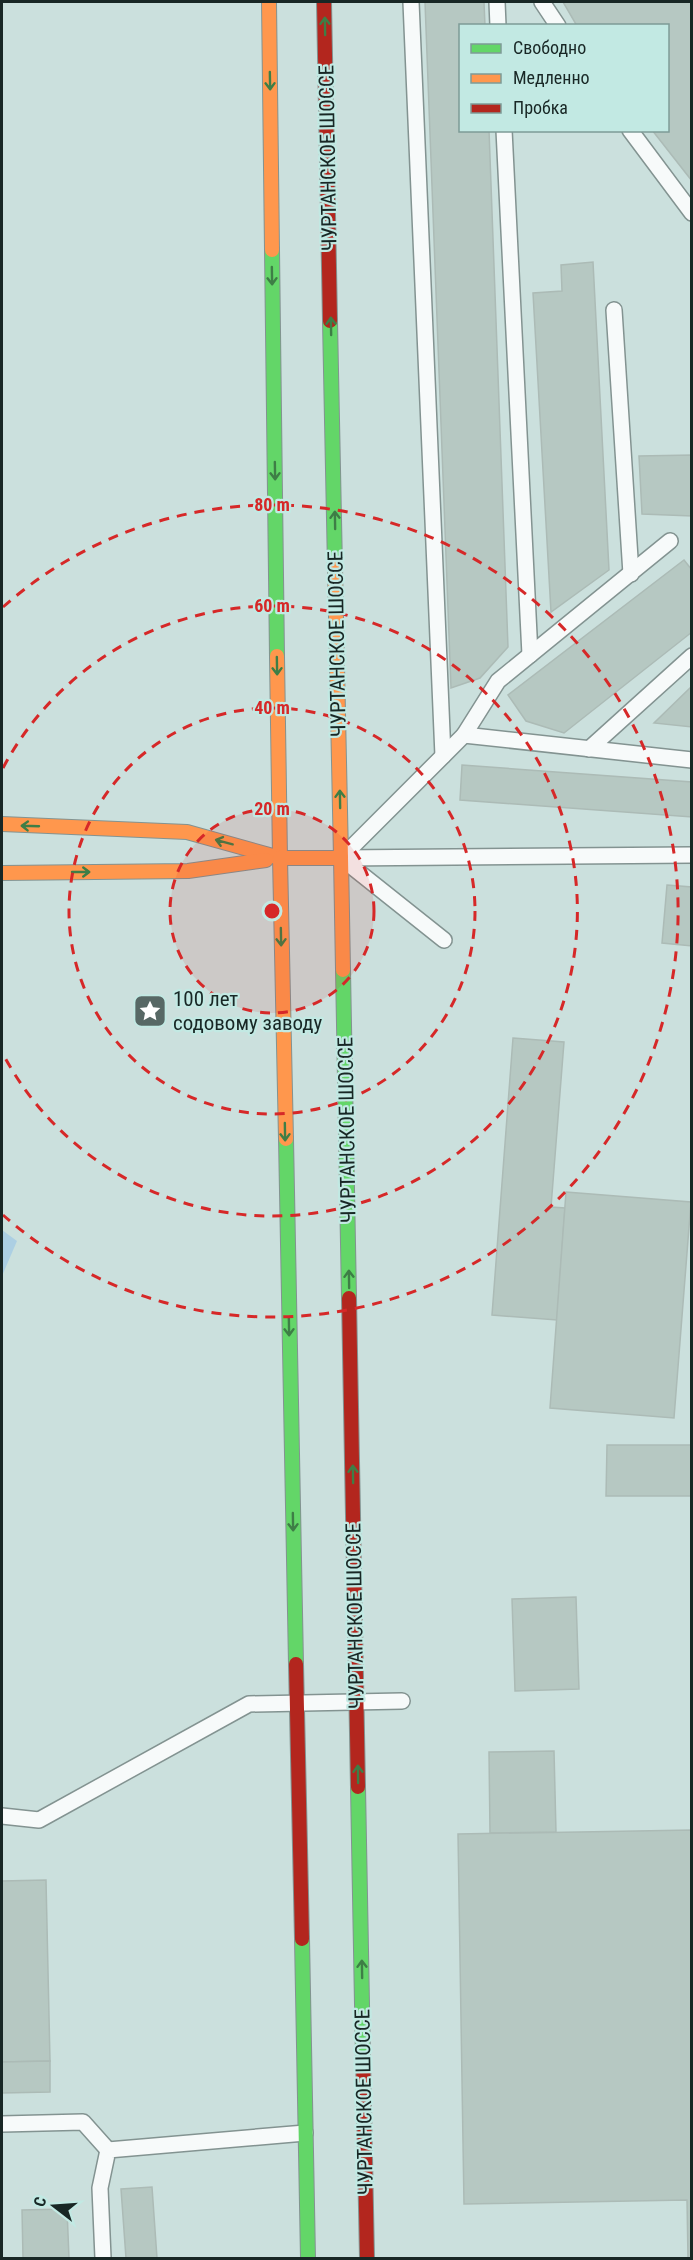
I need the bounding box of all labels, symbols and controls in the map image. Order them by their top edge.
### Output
one-way arrow [319,16,331,36]
legend [459,24,669,132]
text: Свободно [513,37,586,58]
street label: ЧУРТАНСКОЕ ШОССЕ [314,65,342,251]
text: Медленно [513,67,590,88]
one-way arrow [264,70,276,90]
text: Пробка [513,97,568,118]
one-way arrow [266,265,278,285]
one-way arrow [325,316,337,336]
one-way arrow [269,460,281,480]
text: 80 m [254,494,290,515]
one-way arrow [329,511,341,531]
street label: ЧУРТАНСКОЕ ШОССЕ [323,551,351,737]
text: 60 m [254,595,290,616]
one-way arrow [271,655,283,675]
text: 40 m [254,697,290,718]
one-way arrow [334,790,346,810]
text: 20 m [254,798,290,819]
one-way arrow [21,820,41,831]
one-way arrow [214,836,233,847]
one-way arrow [70,866,90,878]
centre of rings [262,901,282,921]
one-way arrow [276,927,287,947]
place label: 100 лет содовому заводу [173,987,323,1035]
place icon: 100 лет содовому заводу [132,993,168,1029]
street label: ЧУРТАНСКОЕ ШОССЕ [333,1037,361,1223]
one-way arrow [280,1122,291,1142]
one-way arrow [343,1270,355,1290]
one-way arrow [283,1316,295,1336]
one-way arrow [347,1465,359,1485]
one-way arrow [287,1511,299,1531]
street label: ЧУРТАНСКОЕ ШОССЕ [341,1523,369,1709]
one-way arrow [353,1765,364,1785]
one-way arrow [356,1960,368,1980]
street label: ЧУРТАНСКОЕ ШОССЕ [350,2009,378,2195]
north arrow [24,2176,84,2236]
text: С [30,2195,51,2209]

